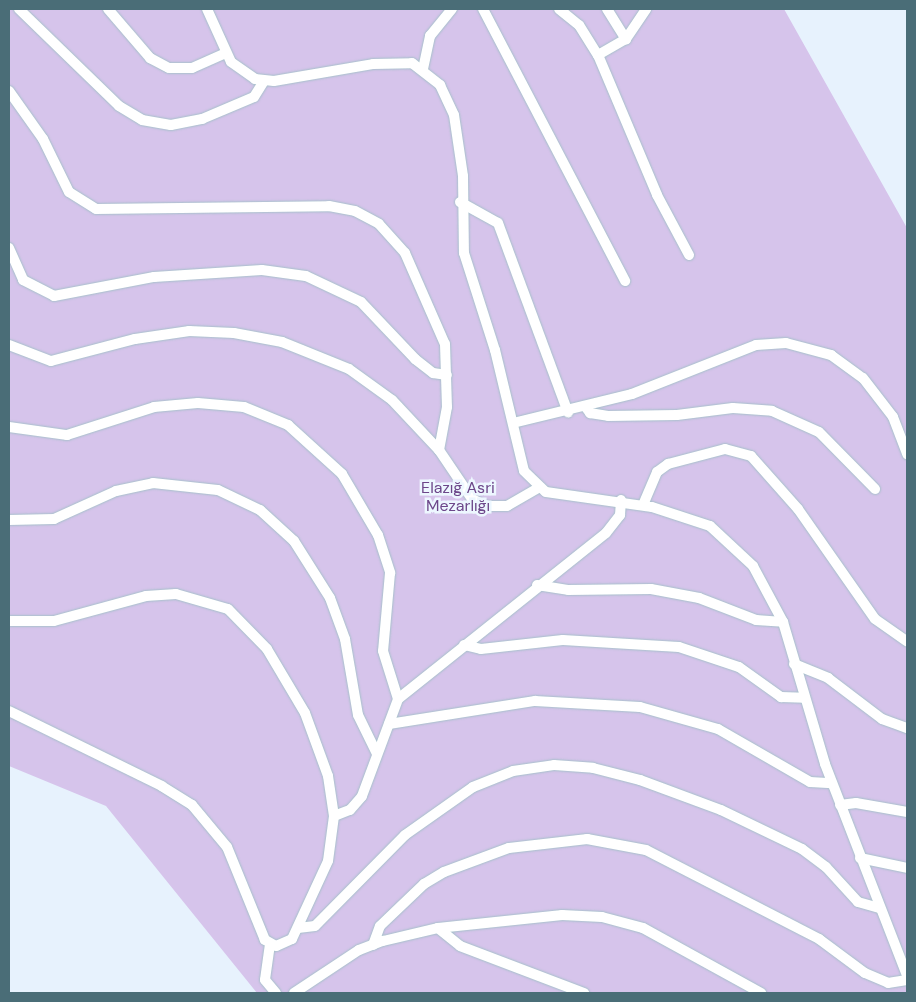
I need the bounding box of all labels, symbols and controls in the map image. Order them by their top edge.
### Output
park label: Elazığ Asri Mezarlığı [421,478,495,516]

